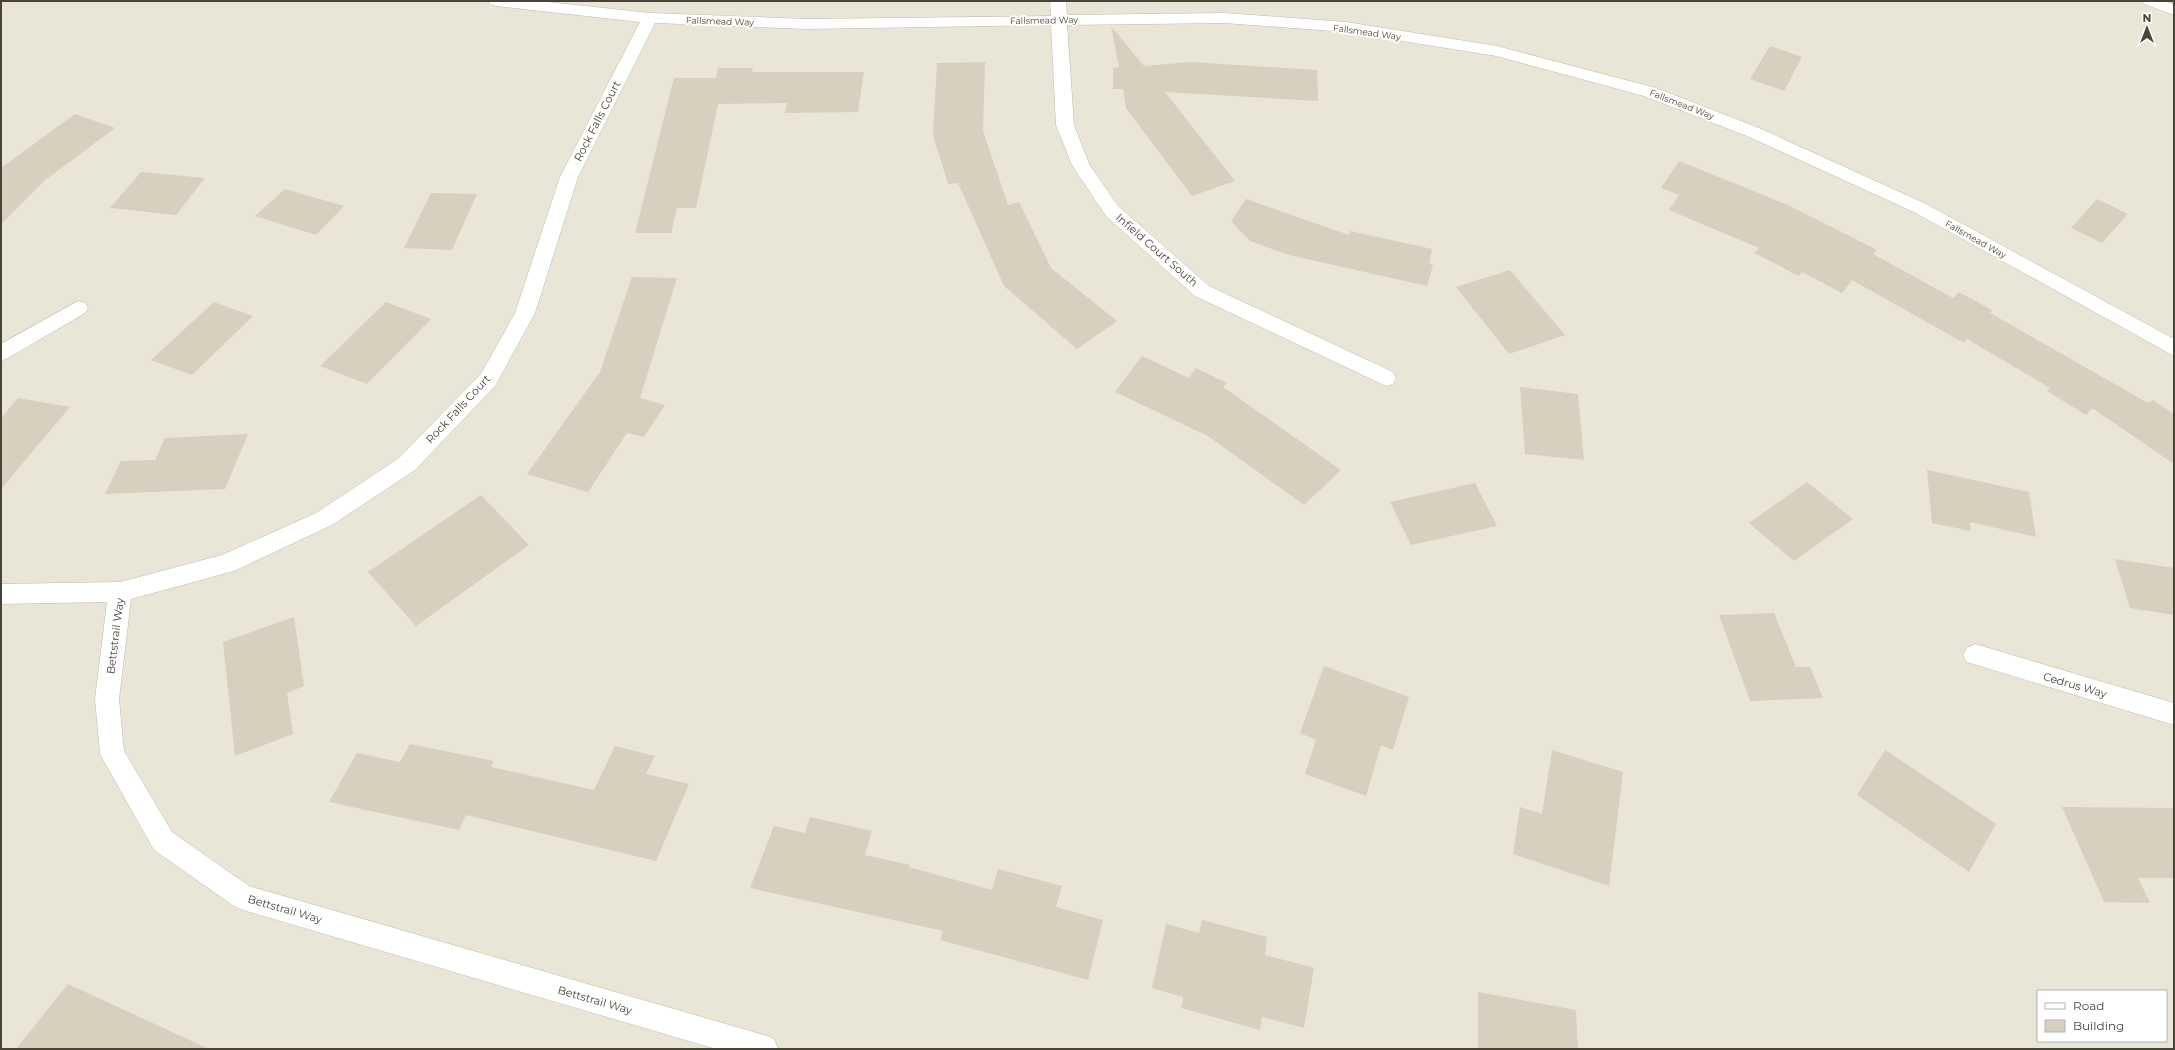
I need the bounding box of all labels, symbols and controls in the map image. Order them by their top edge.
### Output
north arrow [2127,8,2167,48]
text: N [2143,11,2151,25]
street label: Fallsmead Way [686,14,754,28]
street label: Fallsmead Way [1010,14,1078,26]
street label: Fallsmead Way [1332,22,1402,42]
street label: Rock Falls Court [571,78,624,164]
street label: Fallsmead Way [1648,87,1716,121]
street label: Infield Court South [1113,211,1201,289]
street label: Fallsmead Way [1944,218,2009,260]
street label: Rock Falls Court [423,371,494,446]
street label: Bettstrail Way [103,597,127,675]
street label: Cedrus Way [2042,669,2108,701]
street label: Bettstrail Way [246,892,324,926]
street label: Bettstrail Way [556,983,634,1017]
legend [2037,990,2167,1042]
text: Road [2073,998,2104,1013]
text: Building [2073,1018,2124,1033]

